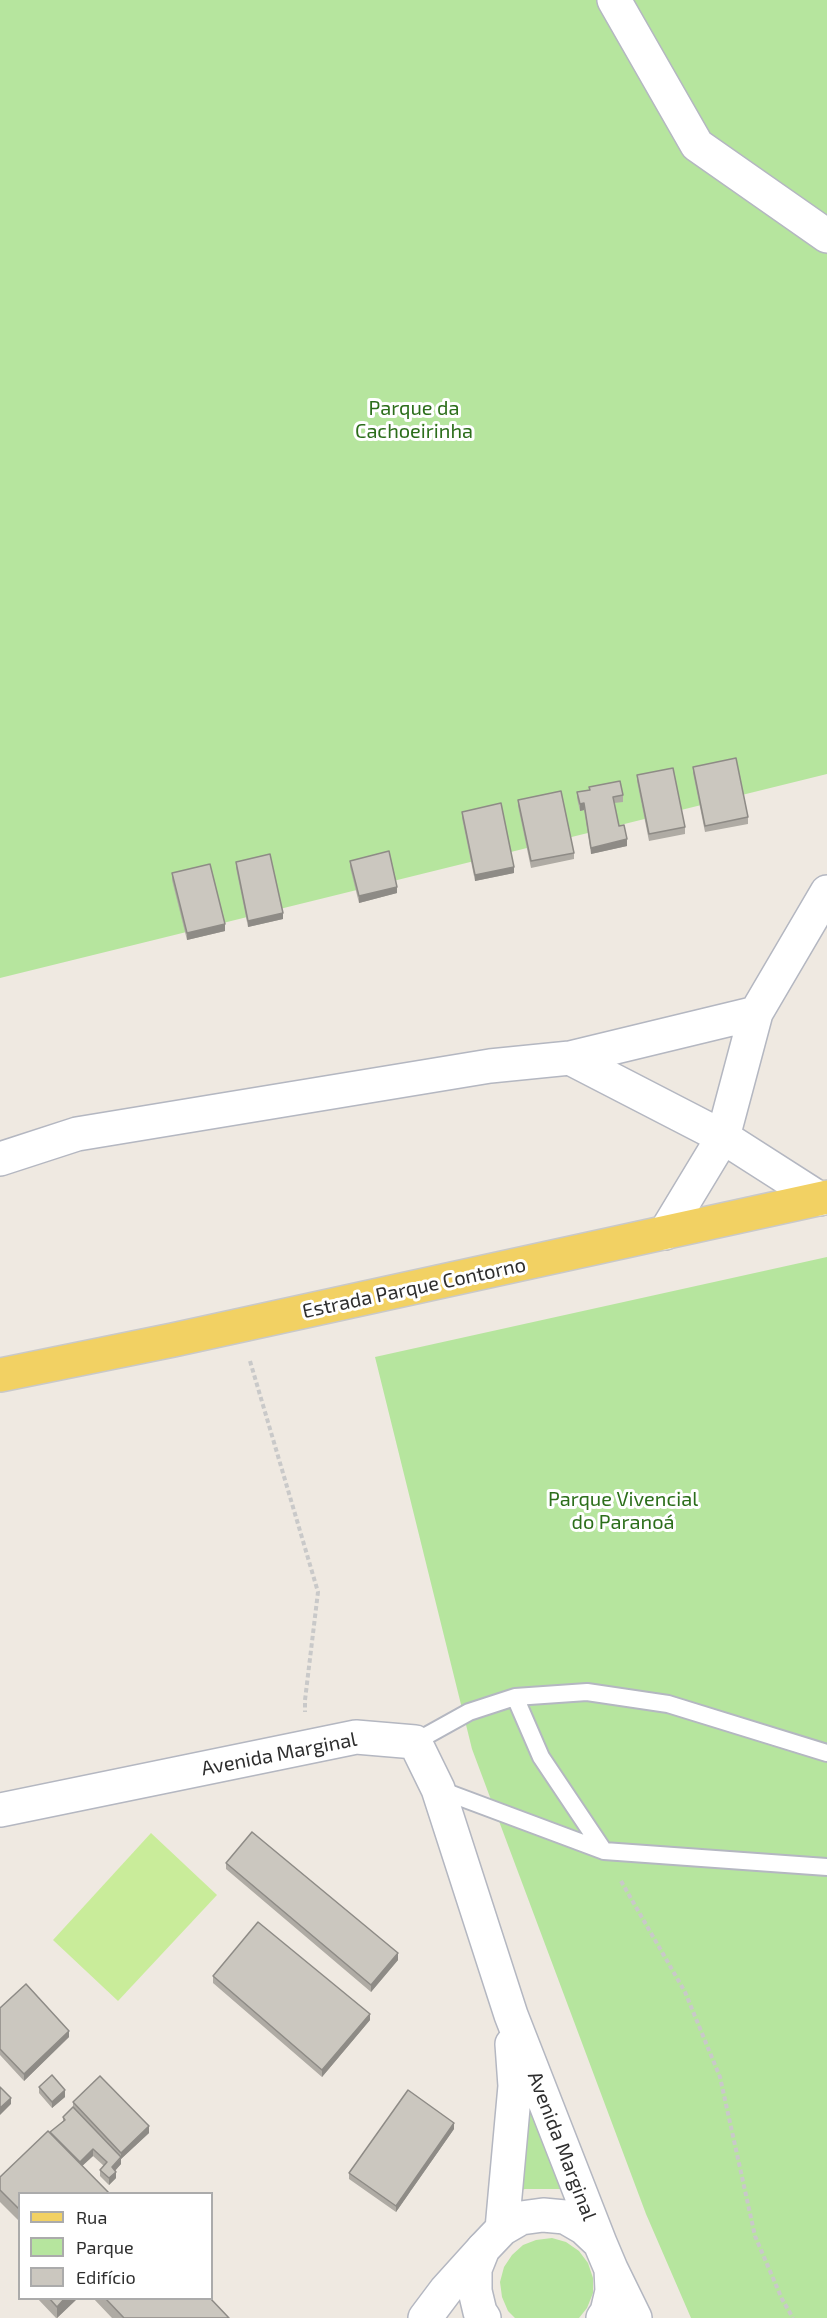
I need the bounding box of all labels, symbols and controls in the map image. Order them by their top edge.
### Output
park label: Parque da Cachoeirinha [355,396,473,443]
street label: Estrada Parque Contorno [300,1253,528,1323]
park label: Parque Vivencial do Paranoá [548,1487,698,1534]
street label: Avenida Marginal [199,1727,359,1781]
street label: Avenida Marginal [523,2068,601,2224]
legend [18,2192,213,2300]
text: Rua [76,2206,107,2228]
text: Parque [76,2236,134,2258]
text: Edifício [76,2266,136,2288]

